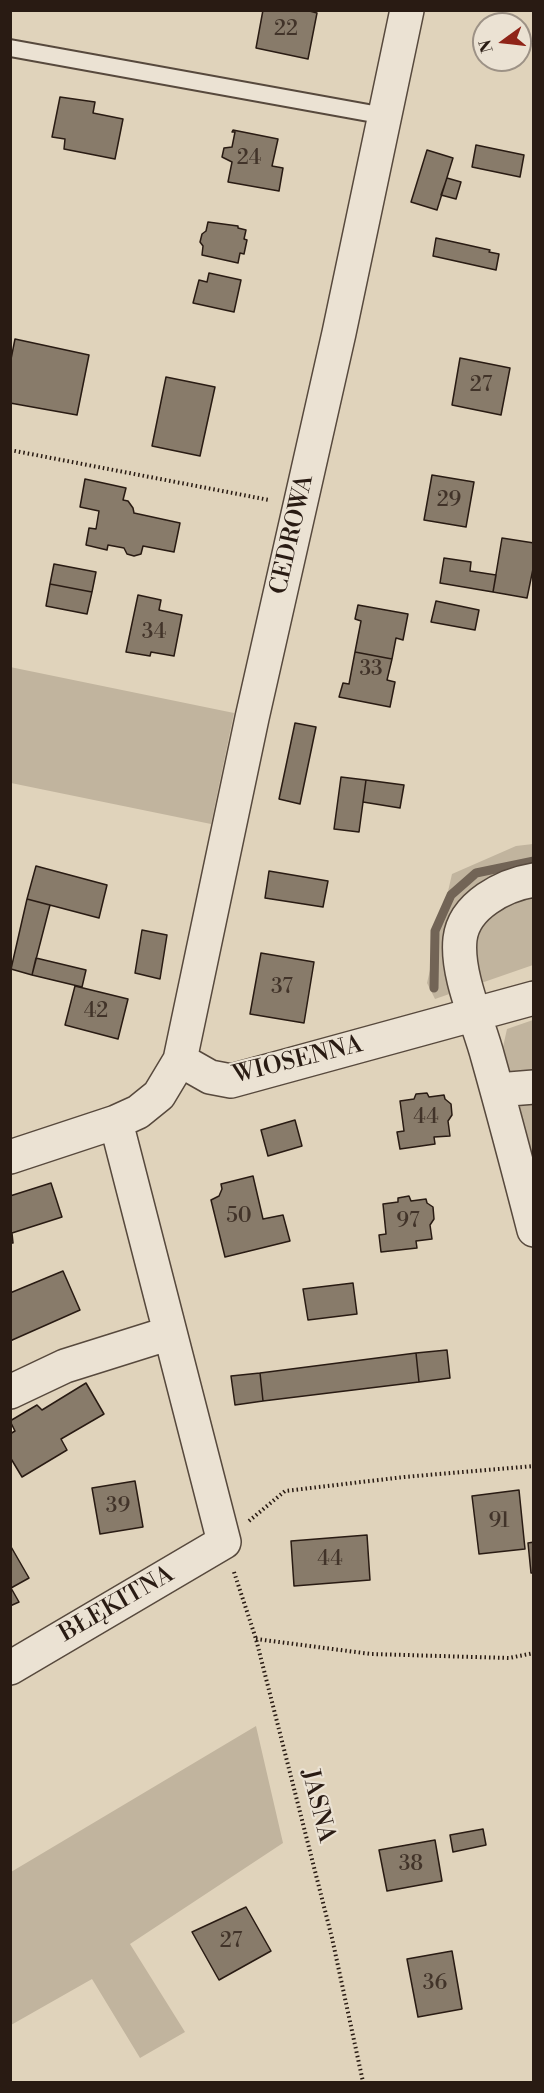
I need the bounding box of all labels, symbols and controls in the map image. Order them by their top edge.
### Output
north arrow [472,12,532,72]
house number: 22 [274,17,298,43]
text: N [475,37,498,55]
house number: 24 [237,146,261,172]
house number: 27 [470,373,492,399]
street label: CEDROWA [265,472,321,598]
house number: 29 [437,488,461,514]
house number: 34 [142,620,166,646]
house number: 33 [359,657,383,683]
house number: 37 [271,975,293,1001]
house number: 42 [84,999,108,1025]
street label: WIOSENNA [230,1031,366,1091]
house number: 44 [413,1105,439,1131]
house number: 50 [226,1204,252,1230]
house number: 97 [396,1209,420,1235]
house number: 39 [106,1494,130,1520]
house number: 91 [488,1509,510,1535]
house number: 44 [317,1547,343,1573]
street label: BŁĘKITNA [55,1561,179,1649]
street label: JASNA [294,1766,340,1846]
house number: 38 [399,1852,423,1878]
house number: 27 [220,1929,242,1955]
house number: 36 [423,1971,447,1997]

